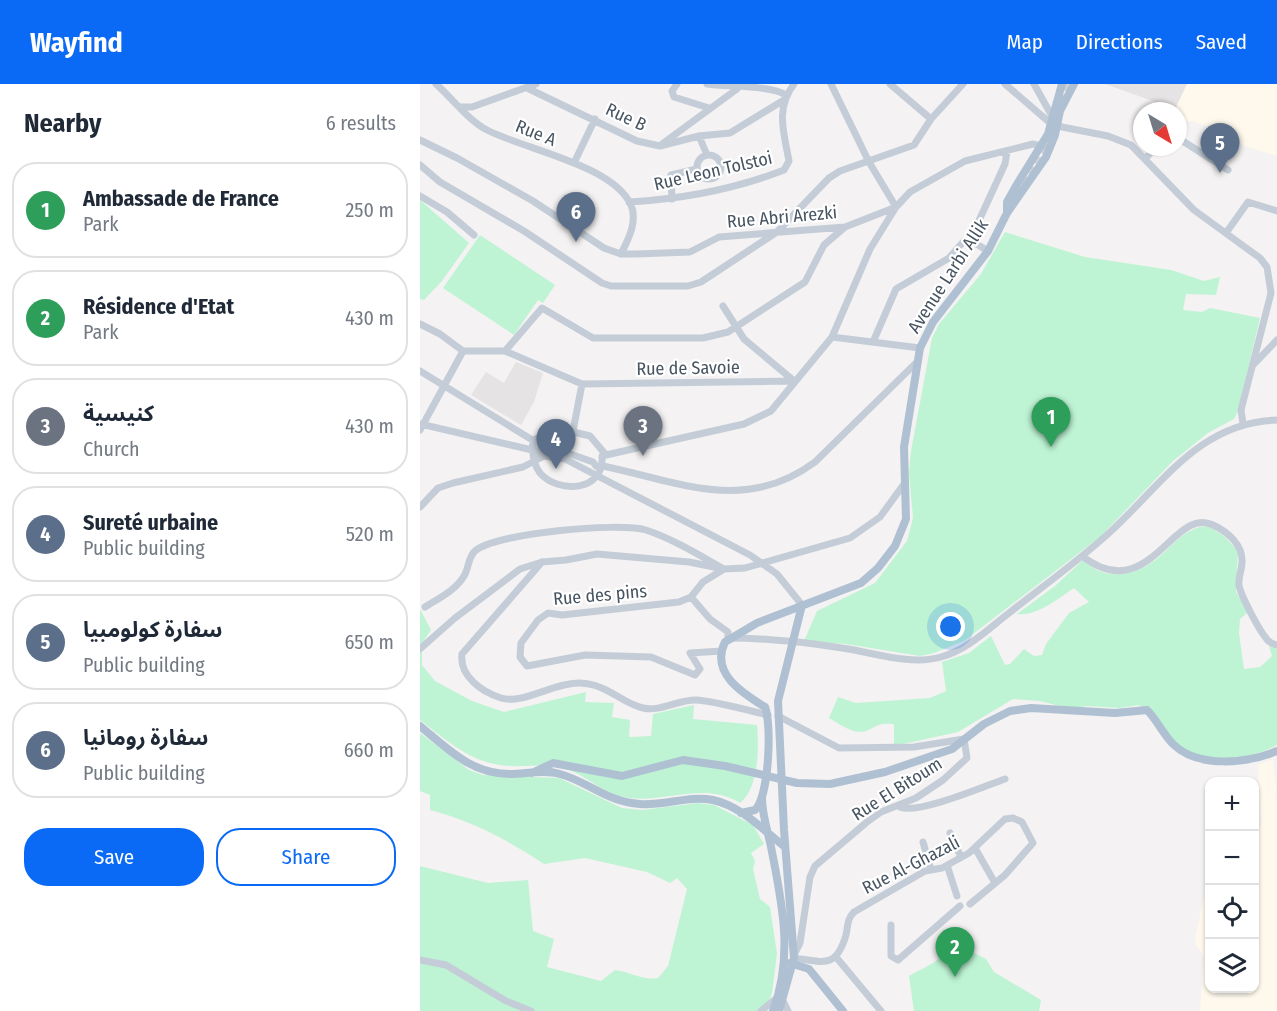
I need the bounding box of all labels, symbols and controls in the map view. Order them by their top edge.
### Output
text: Wayfind [30,26,123,59]
text: Map [1006,29,1043,55]
text: Directions [1076,29,1163,55]
text: Saved [1196,29,1247,55]
street label: Rue B [602,98,650,136]
north arrow [1133,102,1187,156]
text: Nearby [24,108,101,139]
text: 6 results [326,111,396,135]
street label: Rue A [512,115,560,151]
pin: 5 [1200,124,1240,173]
street label: Rue Leon Tolstoi [652,147,774,195]
text: Ambassade de France [83,185,279,212]
pin: 6 [556,192,596,242]
text: 1 [41,198,50,222]
text: 250 m [346,198,394,222]
street label: Rue Abri Arezki [726,201,838,233]
text: Park [83,212,119,236]
street label: Avenue Larbi Allik [903,214,993,337]
text: Résidence d'Etat [83,293,234,320]
text: 2 [41,306,50,330]
text: 430 m [345,306,394,330]
text: Park [83,320,119,344]
street label: Rue de Savoie [636,356,740,380]
pin: 1 [1032,398,1070,447]
text: كنيسية [83,400,154,427]
pin: 3 [624,406,662,456]
text: 3 [41,414,50,438]
text: 430 m [345,414,394,438]
pin: 4 [536,420,576,469]
text: Church [83,437,139,461]
text: Sureté urbaine [83,509,218,536]
text: 4 [40,522,51,546]
text: 520 m [346,522,394,546]
text: Public building [83,536,205,560]
street label: Rue des pins [552,580,648,610]
your location [936,612,965,641]
text: سفارة كولومبيا [83,616,222,643]
text: 5 [41,630,50,654]
text: 650 m [345,630,394,654]
text: Public building [83,653,205,677]
text: سفارة رومانيا [83,724,208,751]
text: 6 [40,738,51,762]
text: 660 m [344,738,394,762]
street label: Rue El Bitoum [848,753,946,825]
text: Public building [83,761,205,785]
map controls [1205,777,1259,993]
button: + [1205,777,1259,831]
button: Save [24,828,204,886]
button: Share [216,828,396,886]
street label: Rue Al-Ghazali [859,831,963,899]
button: − [1205,831,1259,885]
button: locate [1205,885,1259,939]
pin: 2 [936,928,974,977]
button: layers [1205,939,1259,993]

